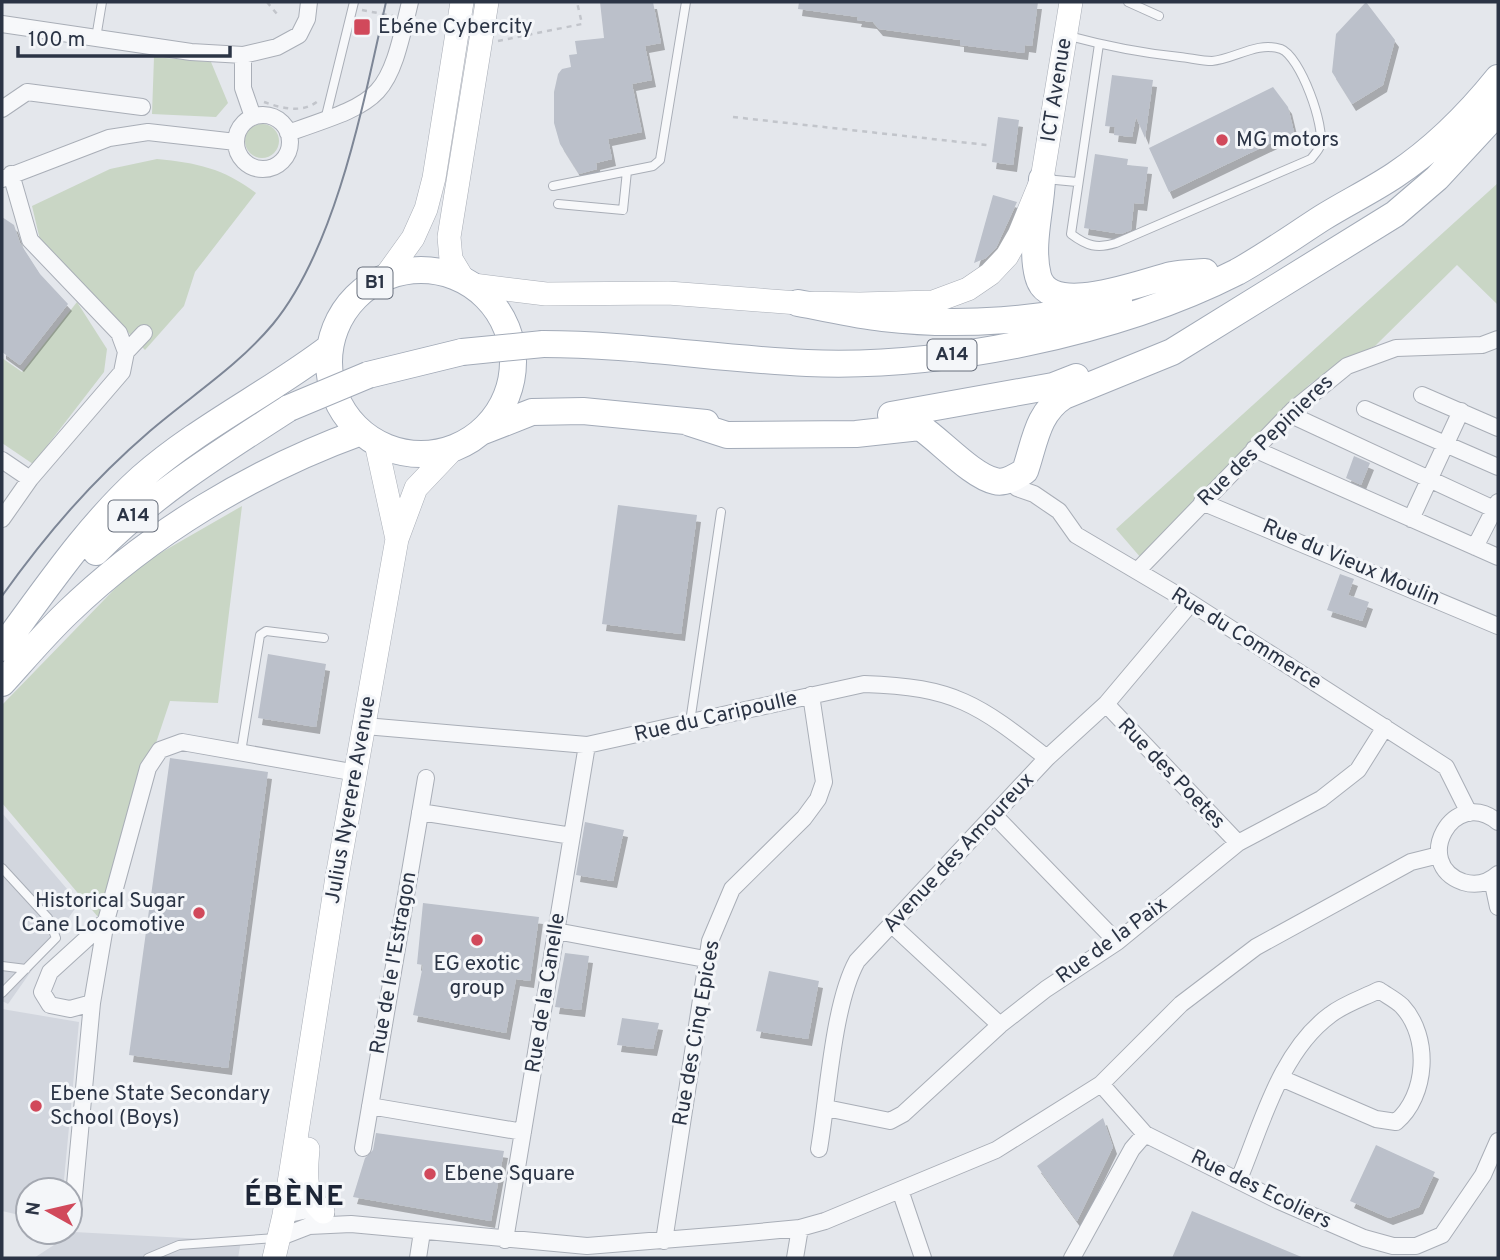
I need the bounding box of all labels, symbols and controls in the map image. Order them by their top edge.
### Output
scale bar [18,14,229,58]
place label: Ebéne Cybercity [378,14,533,41]
marker: Ebéne Cybercity [352,17,372,37]
text: 100 m [28,27,85,54]
street label: ICT Avenue [1035,36,1079,144]
place label: MG motors [1236,127,1339,154]
marker: MG motors [1214,132,1230,148]
road number: B1 [358,268,392,298]
road number: A14 [928,340,976,370]
street label: Rue des Pepinieres [1192,369,1340,513]
road number: A14 [108,500,158,531]
street label: Rue du Vieux Moulin [1258,513,1444,613]
street label: Rue du Commerce [1166,582,1326,696]
street label: Rue du Caripoulle [632,685,800,749]
street label: Julius Nyerere Avenue [319,694,383,906]
street label: Rue des Poetes [1111,713,1231,835]
street label: Avenue des Amoureux [878,767,1041,939]
street label: Rue de le I'Estragon [365,870,423,1056]
place label: Historical Sugar Cane Locomotive [21,888,185,939]
street label: Rue de la Paix [1051,891,1173,990]
marker: Historical Sugar Cane Locomotive [191,905,207,921]
street label: Rue de la Canelle [520,911,572,1075]
marker: EG exotic group [469,932,485,948]
street label: Rue des Cinq Epices [667,938,727,1128]
place label: EG exotic group [433,951,521,1002]
place label: Ebene State Secondary School (Boys) [50,1081,270,1132]
marker: Ebene State Secondary School (Boys) [28,1098,44,1114]
street label: Rue des Ecoliers [1186,1144,1336,1236]
place label: Ebene Square [444,1161,575,1188]
marker: Ebene Square [422,1166,438,1182]
north arrow [14,1176,84,1246]
district label: ÉBÈNE [244,1178,346,1216]
text: N [21,1200,47,1217]

